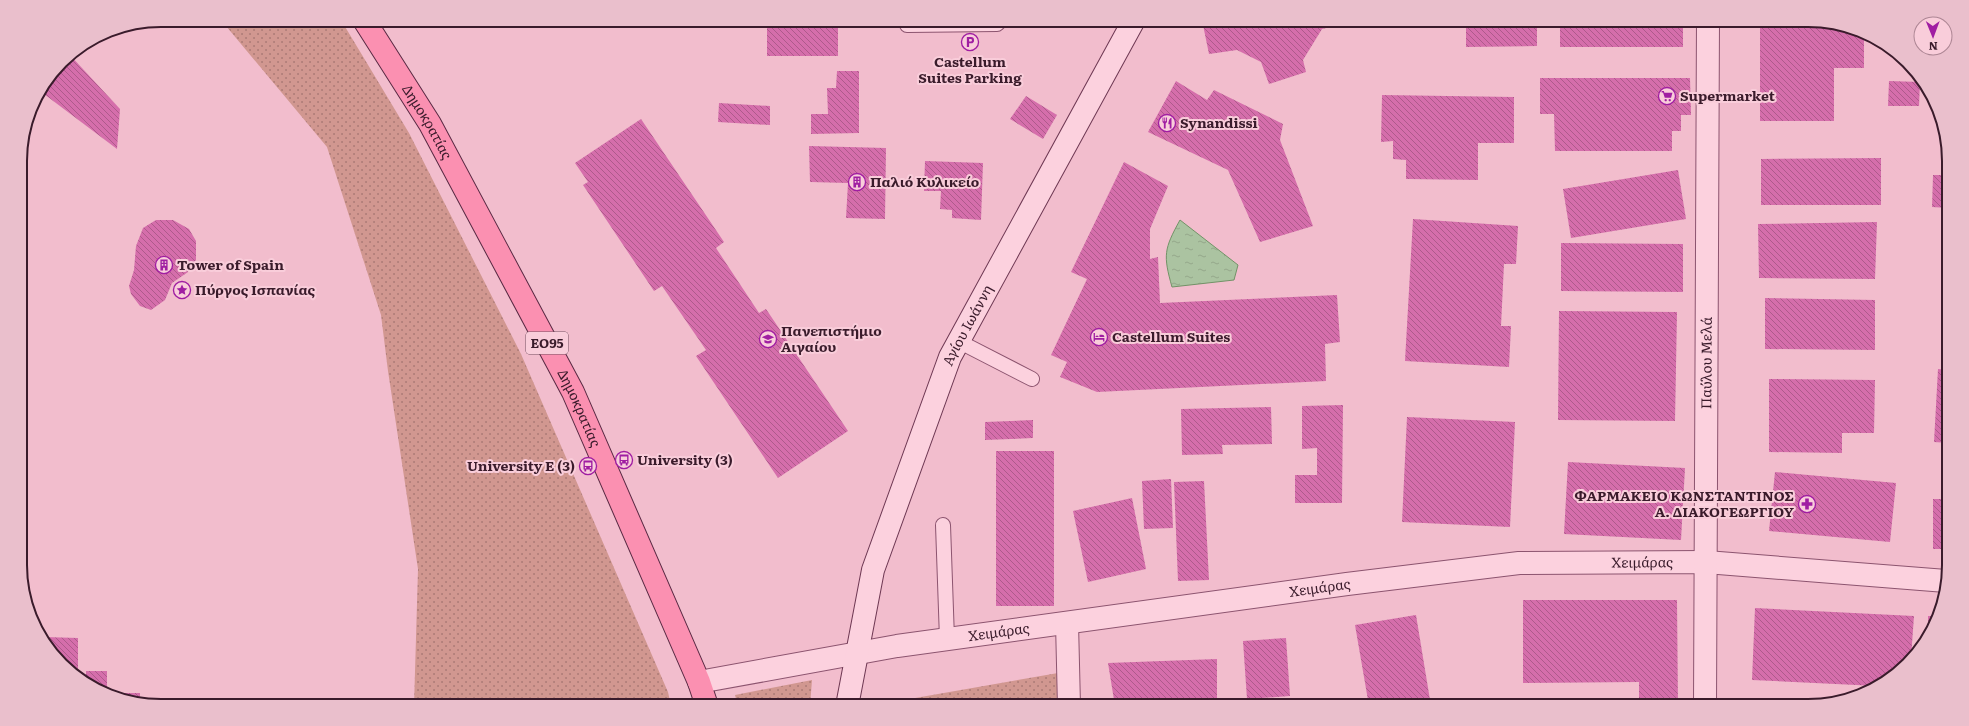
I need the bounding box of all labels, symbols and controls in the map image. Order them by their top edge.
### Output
north arrow [1913,16,1953,56]
parking icon: Castellum Suites Parking [960,32,980,52]
text: N [1928,39,1938,55]
place label: Castellum Suites Parking [918,51,1022,87]
street label: Δημοκρατίας [398,80,458,162]
place label: Supermarket [1680,85,1776,105]
supermarket icon: Supermarket [1657,86,1677,106]
place label: Synandissi [1180,112,1258,132]
restaurant icon: Synandissi [1157,113,1177,133]
place label: Παλιό Κυλικείο [870,171,979,191]
building icon: Παλιό Κυλικείο [847,172,867,192]
place label: Tower of Spain [177,254,284,274]
building icon: Tower of Spain [154,255,174,275]
place label: Πύργος Ισπανίας [195,279,316,299]
place icon: Πύργος Ισπανίας [172,280,192,300]
street label: Αγίου Ιωάννη [937,281,997,368]
street label: Παύλου Μελά [1695,316,1716,409]
place label: Πανεπιστήμιο Αιγαίου [781,320,882,356]
place label: Castellum Suites [1112,326,1230,346]
hotel icon: Castellum Suites [1089,327,1109,347]
school or university icon: Πανεπιστήμιο Αιγαίου [758,329,778,349]
road number: ΕΟ95 [526,332,568,354]
street label: Δημοκρατίας [553,365,607,450]
place label: University (3) [637,449,733,469]
bus stop icon: University (3) [614,450,634,470]
place label: University E (3) [467,455,575,475]
bus stop icon: University E (3) [578,456,598,476]
place label: ΦΑΡΜΑΚΕΙΟ ΚΩΝΣΤΑΝΤΙΝΟΣ Α. ΔΙΑΚΟΓΕΩΡΓΙΟΥ [1574,485,1795,521]
pharmacy icon: ΦΑΡΜΑΚΕΙΟ ΚΩΝΣΤΑΝΤΙΝΟΣ Α. ΔΙΑΚΟΓΕΩΡΓΙΟΥ [1797,494,1817,514]
street label: Χειμάρας [1611,551,1673,572]
street label: Χειμάρας [1288,573,1352,601]
street label: Χειμάρας [967,617,1031,645]

